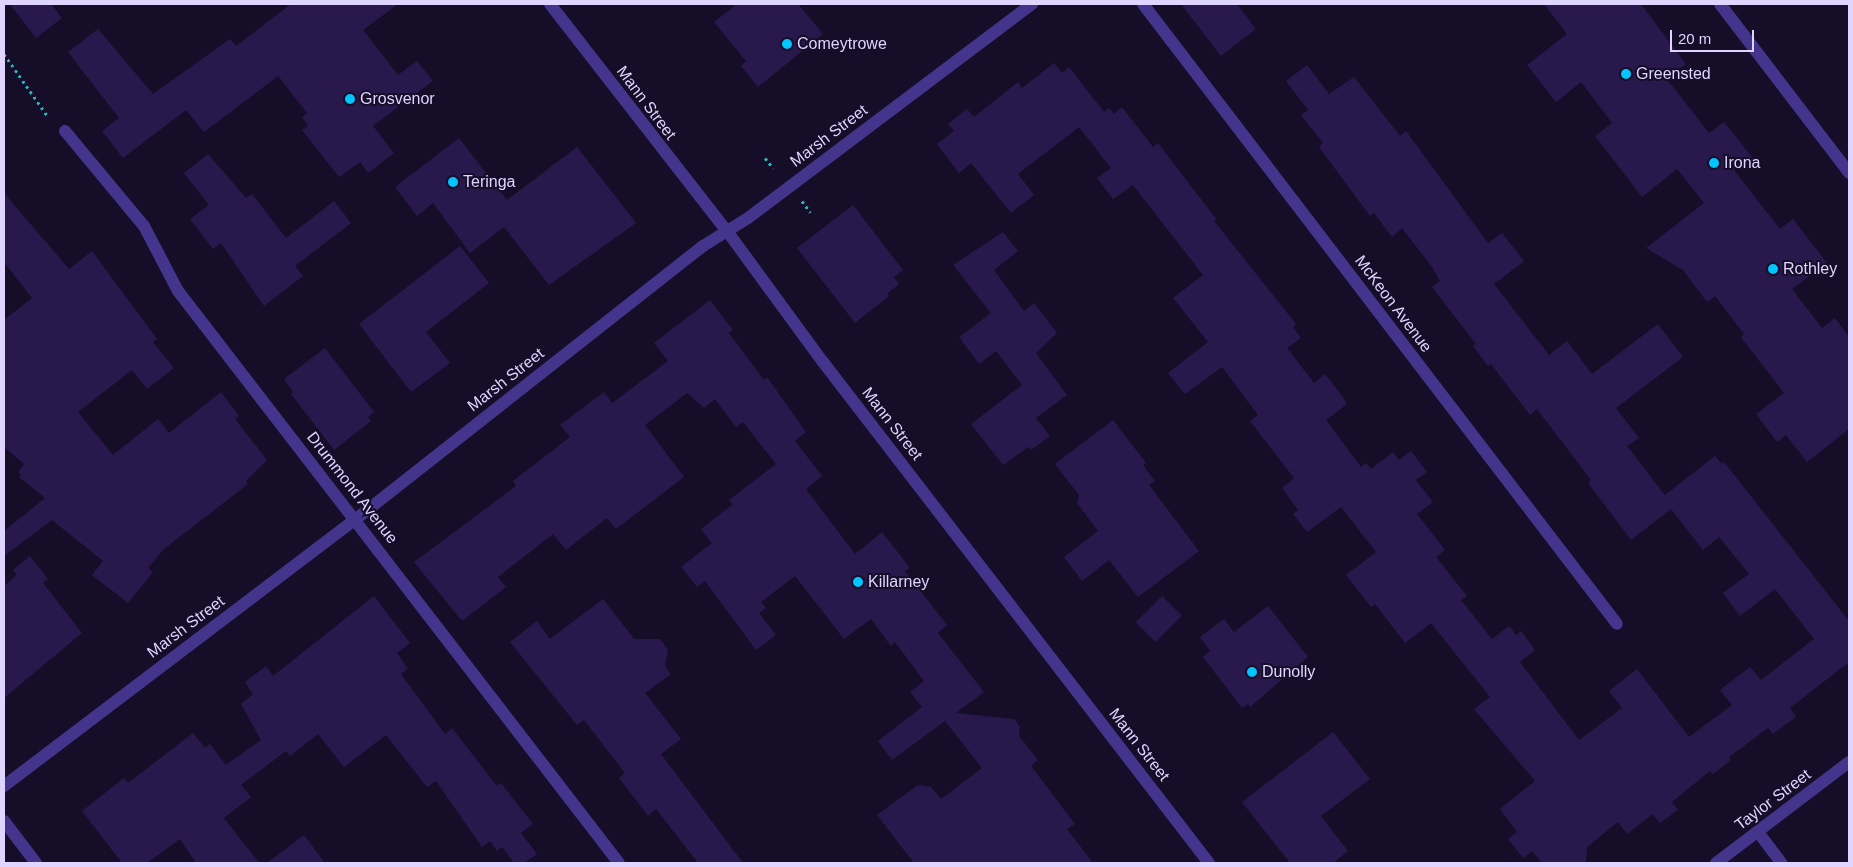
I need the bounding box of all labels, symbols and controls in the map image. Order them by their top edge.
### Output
scale bar [1673,20,1757,52]
text: 20 m [1678,30,1711,47]
place label: Comeytrowe [797,34,887,54]
marker: Comeytrowe [781,38,793,50]
street label: Mann Street [612,62,680,144]
place label: Greensted [1636,64,1711,84]
marker: Greensted [1620,68,1632,80]
place label: Grosvenor [360,89,435,109]
marker: Grosvenor [344,93,356,105]
street label: Marsh Street [787,101,871,171]
place label: Irona [1724,153,1760,173]
marker: Irona [1708,157,1720,169]
place label: Teringa [463,172,515,192]
marker: Teringa [447,176,459,188]
street label: McKeon Avenue [1350,251,1436,357]
place label: Rothley [1783,259,1837,279]
marker: Rothley [1767,263,1779,275]
street label: Marsh Street [464,344,548,416]
street label: Mann Street [858,384,926,464]
street label: Drummond Avenue [302,428,402,548]
place label: Killarney [868,572,929,592]
marker: Killarney [852,576,864,588]
street label: Marsh Street [144,592,228,662]
place label: Dunolly [1262,662,1315,682]
marker: Dunolly [1246,666,1258,678]
street label: Mann Street [1105,705,1173,785]
street label: Taylor Street [1731,765,1815,835]

